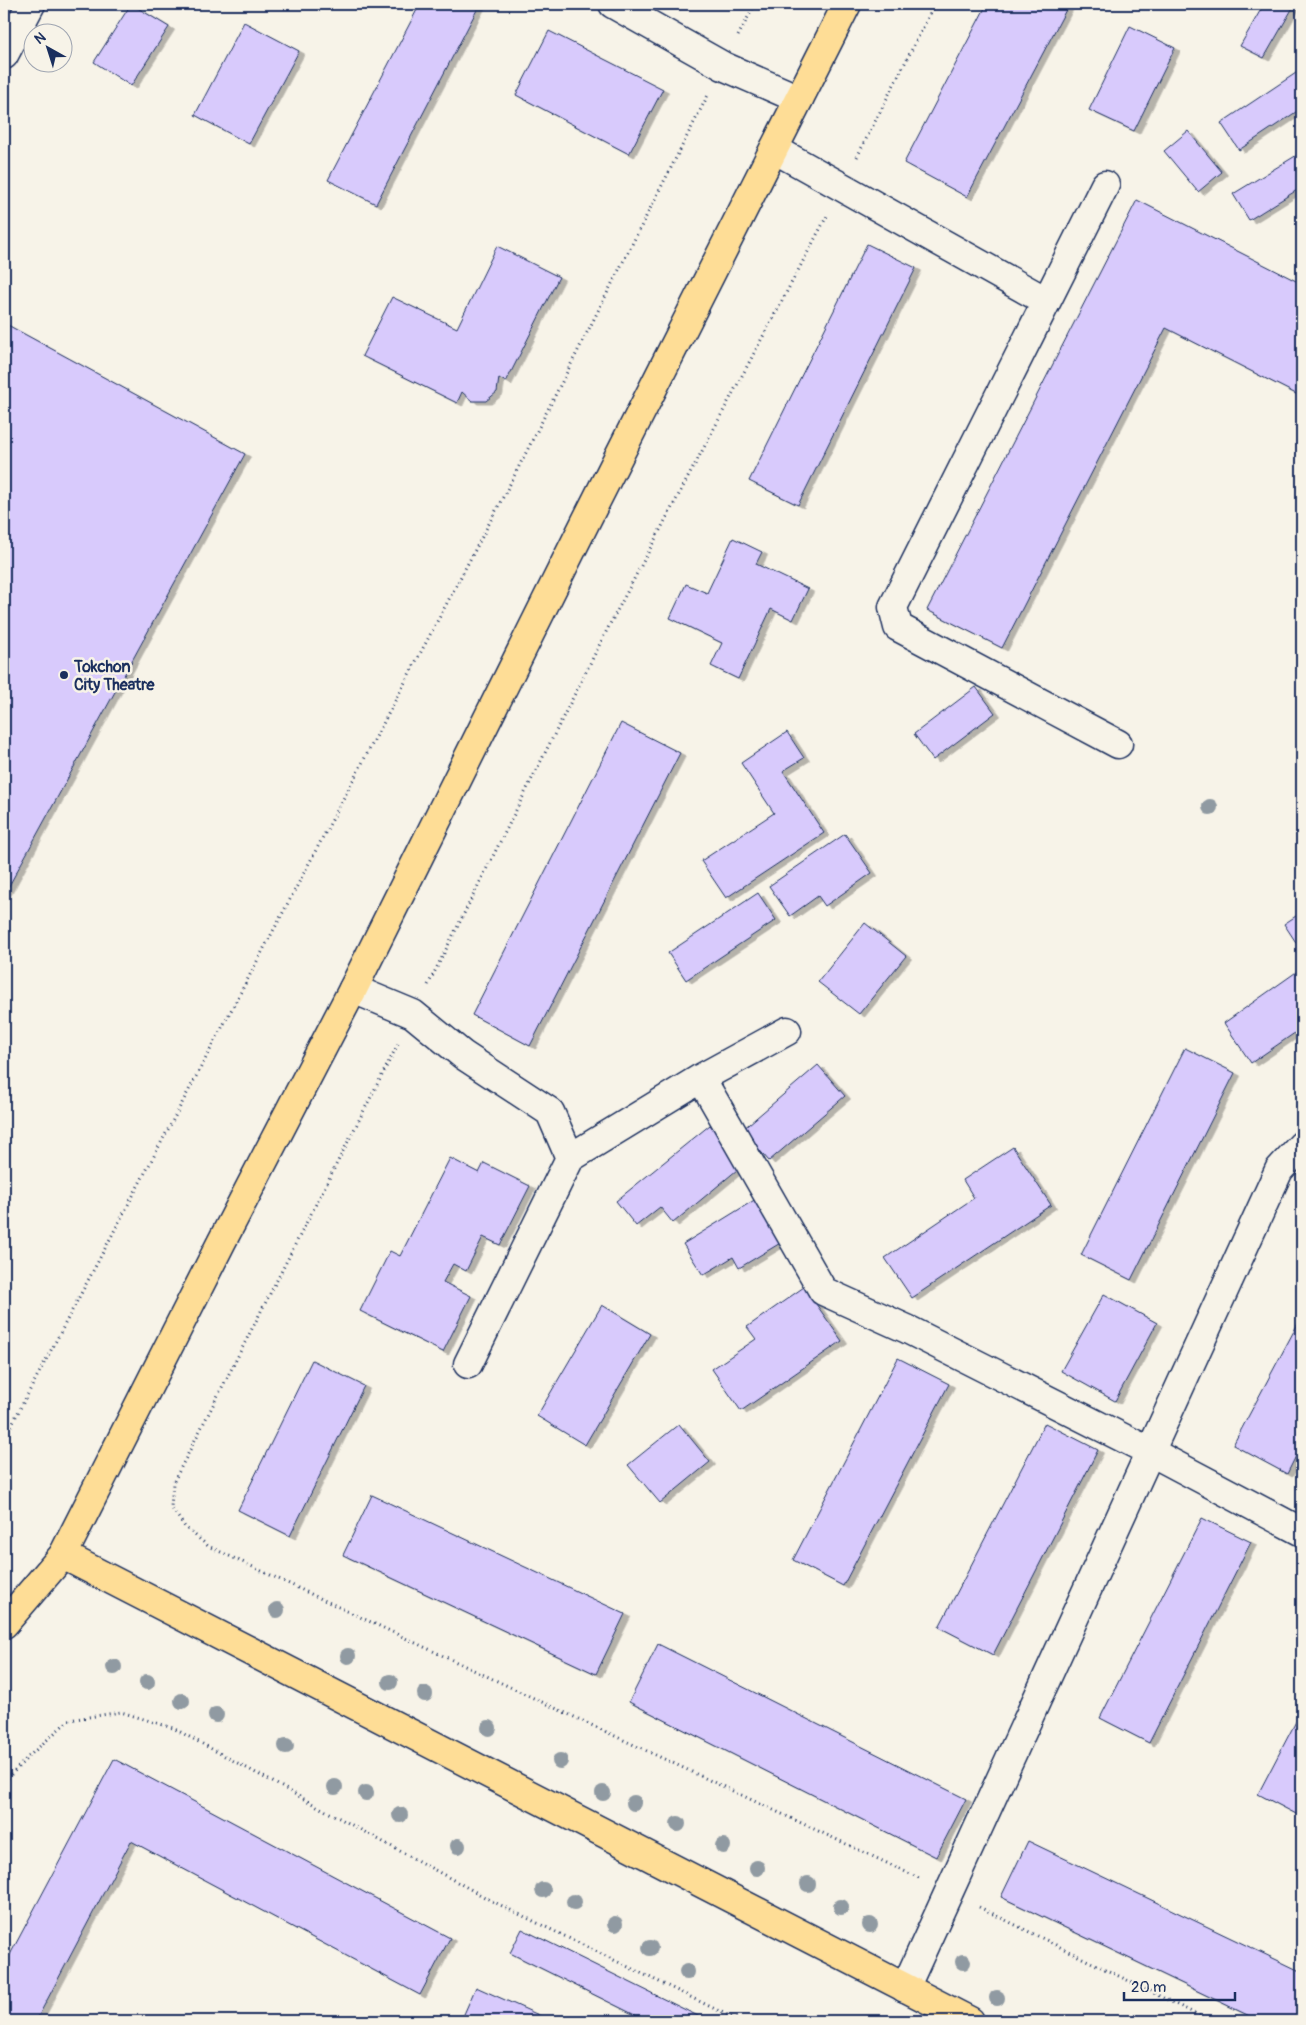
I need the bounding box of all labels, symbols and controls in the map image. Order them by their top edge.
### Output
north arrow [22,22,72,72]
text: N [31,29,49,48]
place label: Tokchon City Theatre [73,657,156,695]
marker: Tokchon City Theatre [58,669,70,681]
scale bar [1124,1970,1235,2002]
text: 20 m [1131,1978,1166,1997]

